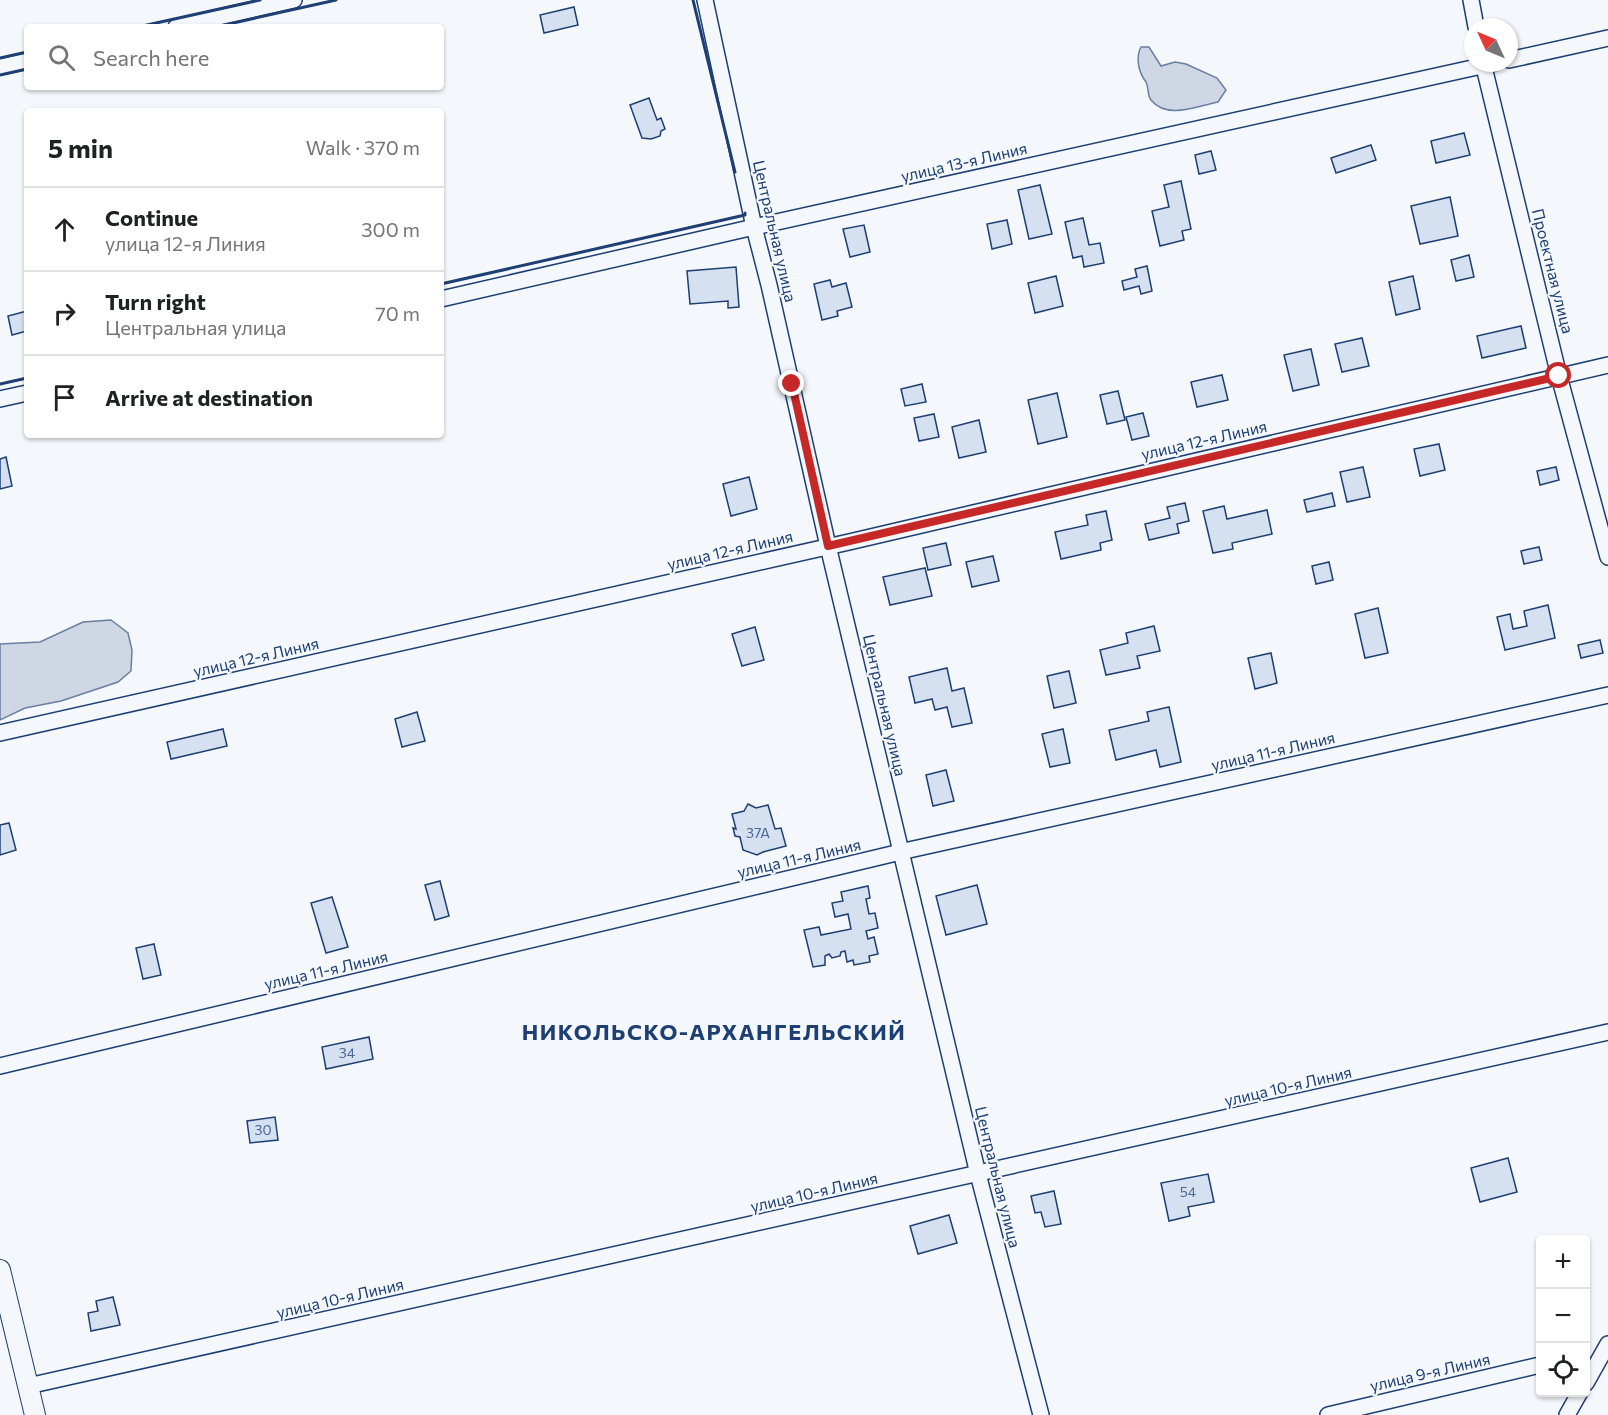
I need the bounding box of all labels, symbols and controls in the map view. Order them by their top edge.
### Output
north arrow [1464,18,1518,72]
search box [24,24,444,90]
icon: search [45,41,78,74]
text: Search here [93,44,209,71]
text: 5 min [48,132,113,163]
text: Walk · 370 m [306,135,420,159]
street label: улица 13-я Линия [899,138,1029,185]
street label: Центральная улица [750,158,801,304]
text: Continue [105,204,198,231]
street label: Проектная улица [1529,206,1578,335]
icon: ahead [48,213,81,246]
text: 300 m [361,217,420,241]
text: улица 12-я Линия [105,231,266,255]
text: Turn right [105,288,206,315]
icon: right [48,297,81,330]
text: 70 m [375,301,420,325]
text: Центральная улица [105,315,286,339]
route start [1545,362,1571,388]
route end [778,370,804,396]
icon: arrive [48,381,81,414]
text: Arrive at destination [105,384,313,411]
street label: улица 12-я Линия [1139,416,1269,463]
street label: улица 12-я Линия [665,526,795,573]
street label: Центральная улица [860,632,911,778]
street label: улица 12-я Линия [191,633,321,680]
street label: улица 11-я Линия [1209,727,1337,774]
house number: 37А [746,824,770,841]
street label: улица 11-я Линия [735,834,863,881]
street label: улица 11-я Линия [262,946,390,993]
district label: НИКОЛЬСКО-АРХАНГЕЛЬСКИЙ [522,1018,906,1045]
house number: 34 [339,1044,356,1061]
street label: улица 10-я Линия [1222,1062,1353,1109]
street label: Центральная улица [972,1104,1025,1250]
house number: 30 [254,1121,272,1138]
street label: улица 10-я Линия [748,1168,879,1215]
house number: 54 [1180,1183,1197,1200]
map controls [1536,1235,1590,1397]
button: + [1536,1235,1590,1289]
street label: улица 10-я Линия [274,1274,405,1321]
button: − [1536,1289,1590,1343]
button: locate [1536,1343,1590,1397]
street label: улица 9-я Линия [1368,1348,1492,1395]

